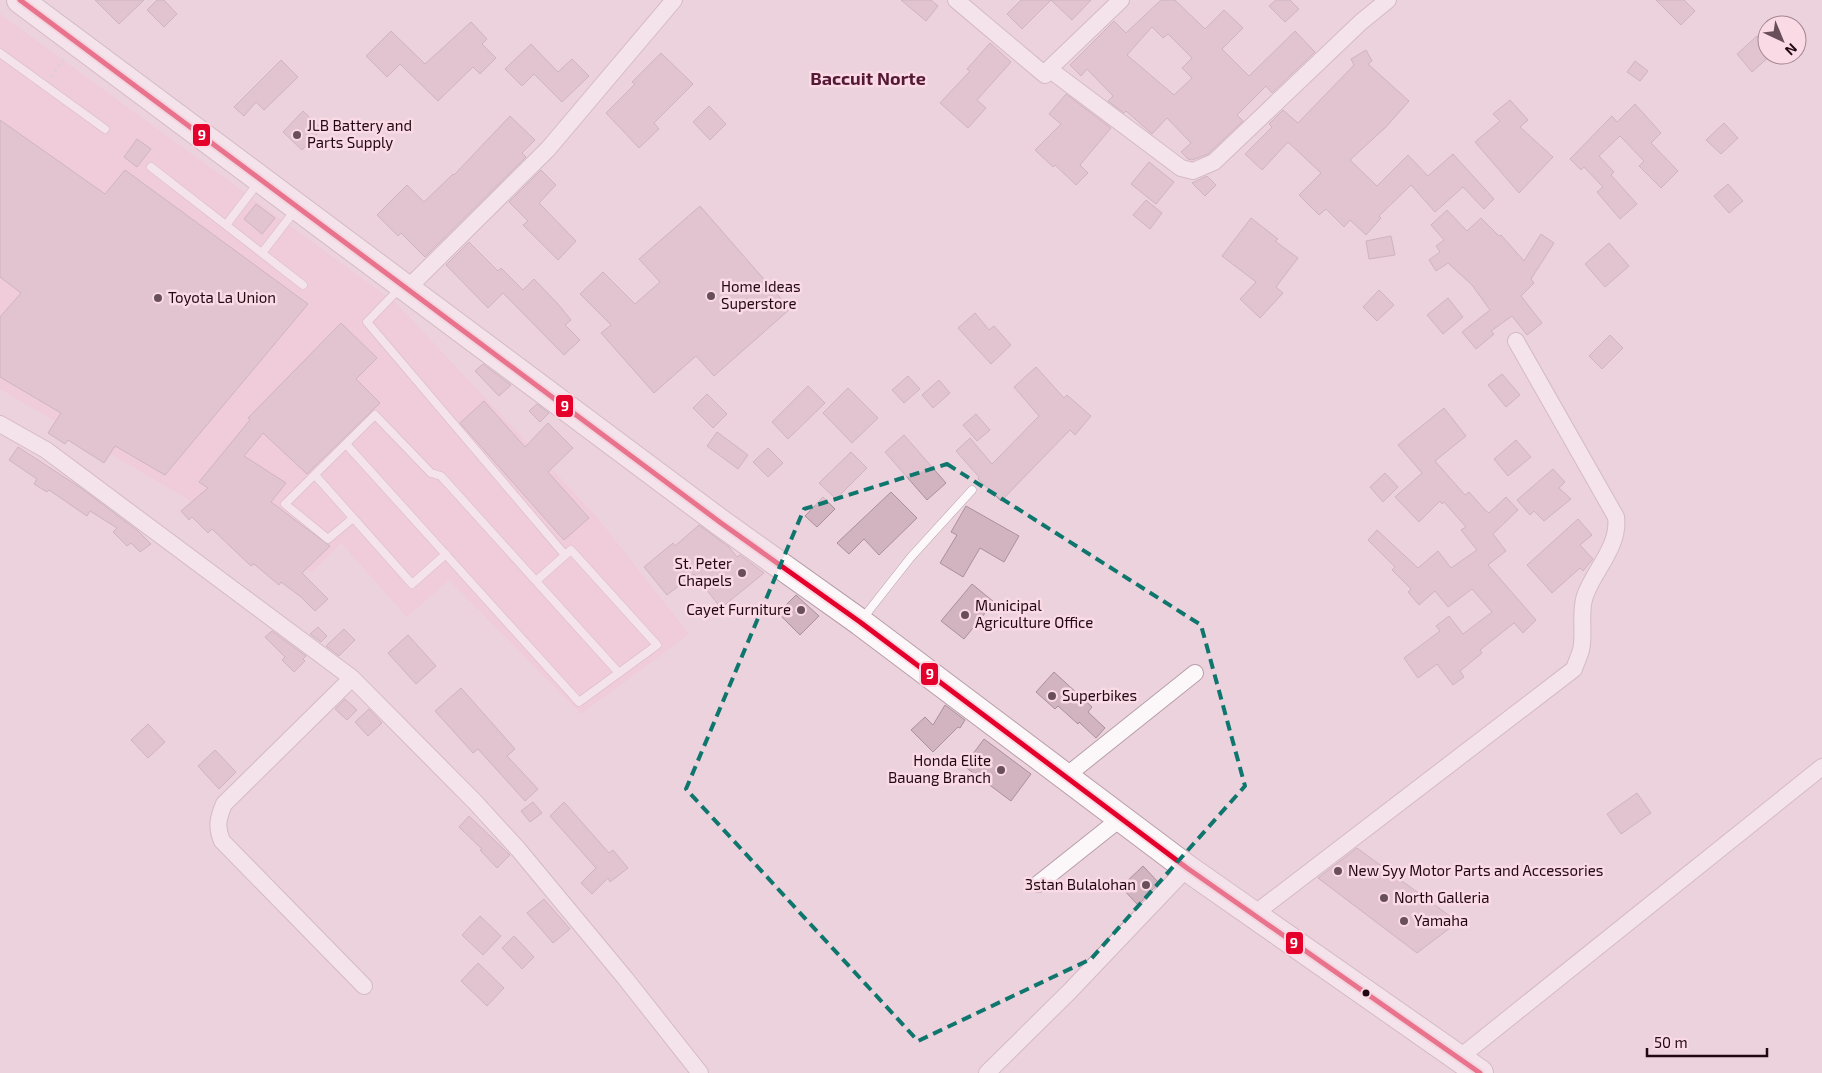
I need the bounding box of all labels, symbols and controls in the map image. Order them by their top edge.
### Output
north arrow [1757,15,1807,65]
text: N [1782,40,1801,59]
district label: Baccuit Norte [810,67,926,89]
place label: JLB Battery and Parts Supply [307,116,412,151]
line badge: 9 [192,123,211,147]
text: 9 [198,126,206,143]
marker: JLB Battery and Parts Supply [291,129,303,141]
place label: Home Ideas Superstore [721,277,801,312]
place label: Toyota La Union [168,288,276,306]
marker: Home Ideas Superstore [705,290,717,302]
marker: Toyota La Union [152,292,164,304]
line badge: 9 [555,394,574,418]
text: 9 [561,397,569,414]
place label: St. Peter Chapels [675,554,732,589]
marker: St. Peter Chapels [736,567,748,579]
place label: Municipal Agriculture Office [975,596,1093,631]
place label: Cayet Furniture [686,600,791,618]
marker: Cayet Furniture [795,604,807,616]
marker: Municipal Agriculture Office [959,609,971,621]
line badge: 9 [920,662,939,686]
text: 9 [926,665,934,682]
place label: Superbikes [1062,686,1137,704]
marker: Superbikes [1046,690,1058,702]
place label: Honda Elite Bauang Branch [888,751,991,786]
marker: Honda Elite Bauang Branch [995,764,1007,776]
place label: New Syy Motor Parts and Accessories [1348,861,1603,879]
marker: New Syy Motor Parts and Accessories [1332,865,1344,877]
place label: 3stan Bulalohan [1025,875,1136,893]
marker: 3stan Bulalohan [1140,879,1152,891]
place label: North Galleria [1394,888,1489,906]
marker: North Galleria [1378,892,1390,904]
place label: Yamaha [1414,911,1468,929]
marker: Yamaha [1398,915,1410,927]
line badge: 9 [1285,931,1304,955]
text: 9 [1290,934,1298,951]
unlabelled marker [1361,988,1371,998]
scale bar [1647,1026,1767,1058]
text: 50 m [1654,1033,1688,1051]

